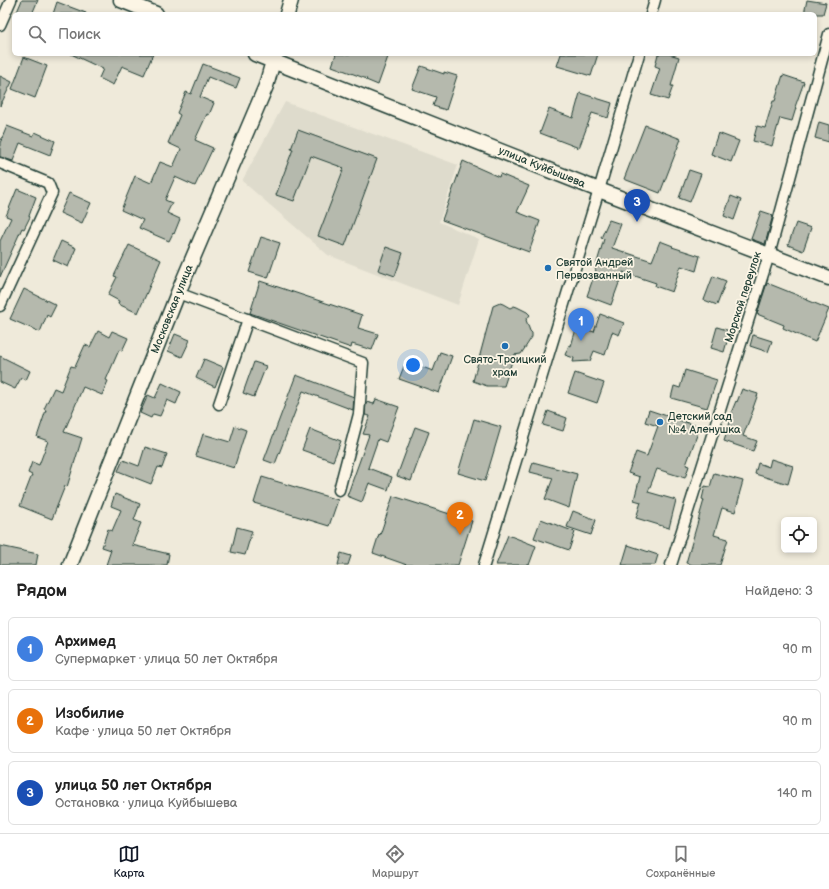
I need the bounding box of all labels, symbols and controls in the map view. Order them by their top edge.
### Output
search box [12,12,817,56]
icon: search [26,23,48,45]
text: Поиск [58,25,101,44]
street label: улица Куйбышева [497,144,588,191]
pin: 3 [624,189,650,222]
street label: Морской переулок [722,250,764,344]
place label: Святой Андрей Первозванный [556,256,633,282]
street label: Московская улица [148,262,196,355]
marker: Святой Андрей Первозванный [543,263,553,273]
pin: 1 [568,308,594,341]
marker: Свято-Троицкий храм [500,341,510,351]
place label: Свято-Троицкий храм [463,353,547,379]
your location [403,355,423,375]
place label: Детский сад №4 Аленушка [668,410,741,436]
marker: Детский сад №4 Аленушка [655,417,665,427]
pin: 2 [447,502,473,535]
map controls [781,517,817,553]
button: locate [781,517,817,553]
text: Рядом [16,581,67,601]
text: Найдено: 3 [745,583,813,599]
text: Архимед [55,632,116,651]
text: 1 [27,641,33,657]
text: 90 m [783,641,812,657]
text: Супермаркет · улица 50 лет Октября [55,651,278,667]
text: Изобилие [55,704,124,723]
text: 2 [26,713,34,729]
text: 90 m [783,713,812,729]
text: Кафе · улица 50 лет Октября [55,723,231,739]
text: улица 50 лет Октября [55,776,212,795]
text: 3 [26,785,34,801]
text: 140 m [777,785,812,801]
text: Остановка · улица Куйбышева [55,795,238,811]
tab: Карта [114,843,145,880]
tab: Маршрут [372,843,419,880]
tab: Сохранённые [646,843,715,880]

